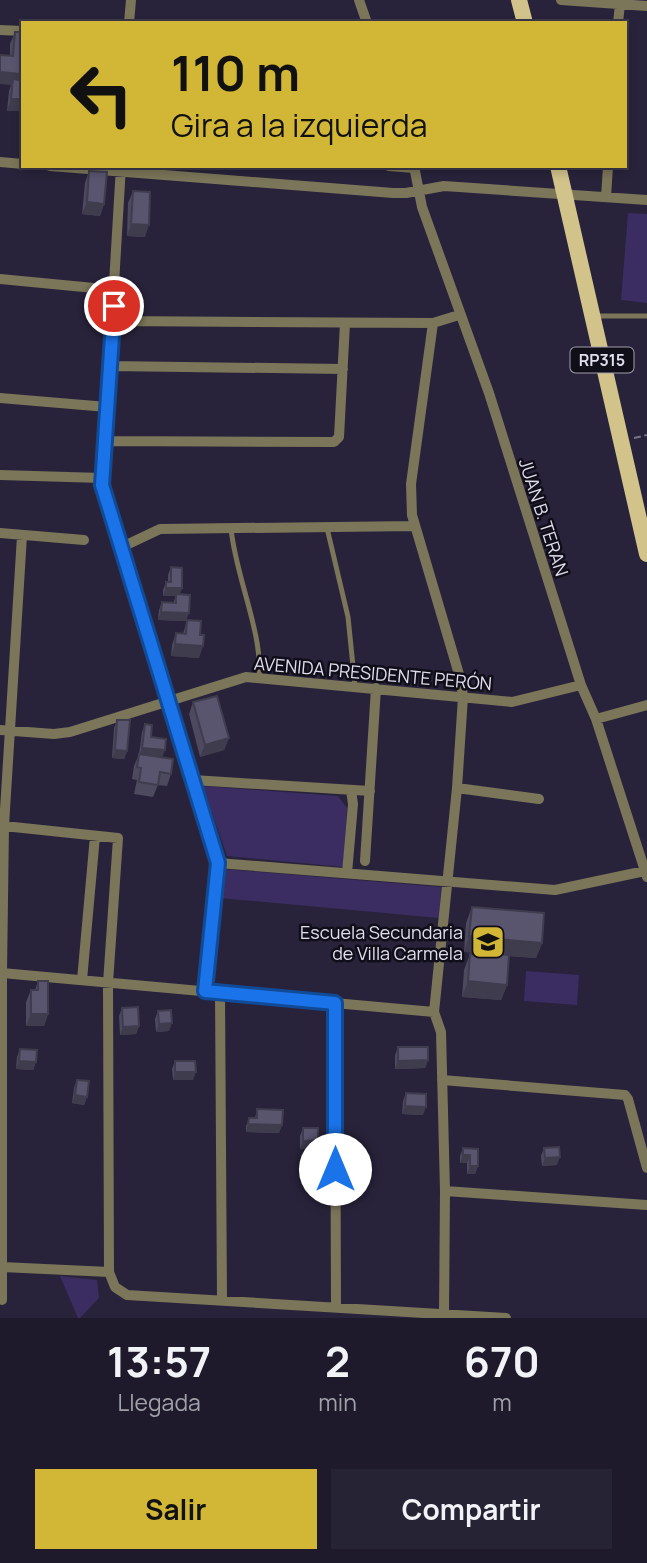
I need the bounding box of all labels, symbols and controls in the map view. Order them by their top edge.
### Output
text: 110 m [171,39,300,106]
icon: left [56,49,147,140]
text: Gira a la izquierda [171,103,427,147]
pin [84,276,144,336]
icon: arrive [95,287,133,325]
road number: RP315 [570,348,634,372]
street label: JUAN B. TERAN [514,455,574,579]
street label: AVENIDA PRESIDENTE PERÓN [253,651,493,695]
place label: Escuela Secundaria de Villa Carmela [300,920,463,965]
school or university icon: Escuela Secundaria de Villa Carmela [469,923,507,961]
position arrow [298,1132,372,1206]
text: 13:57 [107,1332,211,1390]
text: 2 [325,1332,350,1390]
text: 670 [464,1332,540,1390]
text: Llegada [117,1386,201,1418]
text: min [318,1386,357,1418]
text: m [492,1386,512,1418]
button: Salir [35,1469,317,1549]
button: Compartir [331,1469,612,1549]

